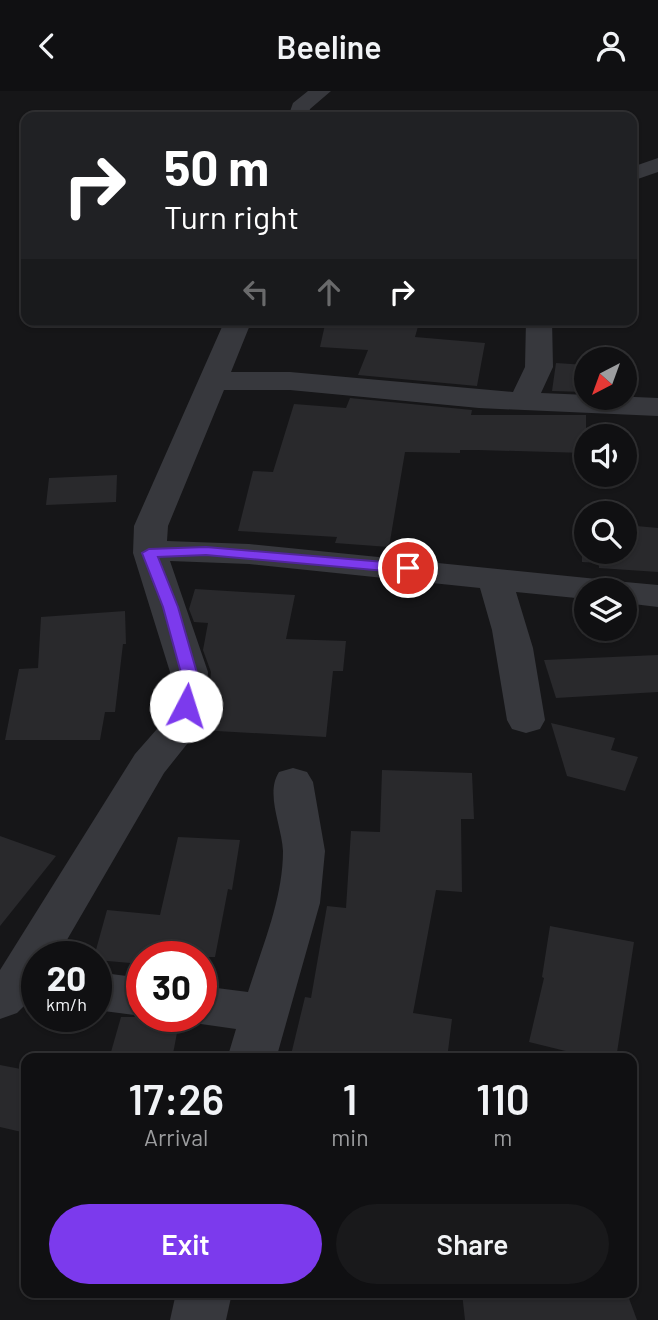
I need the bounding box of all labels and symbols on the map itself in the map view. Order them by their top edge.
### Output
north arrow [574,347,637,409]
pin [378,538,438,598]
position arrow [149,669,223,743]
speed limit sign: 30 [126,941,217,1032]

